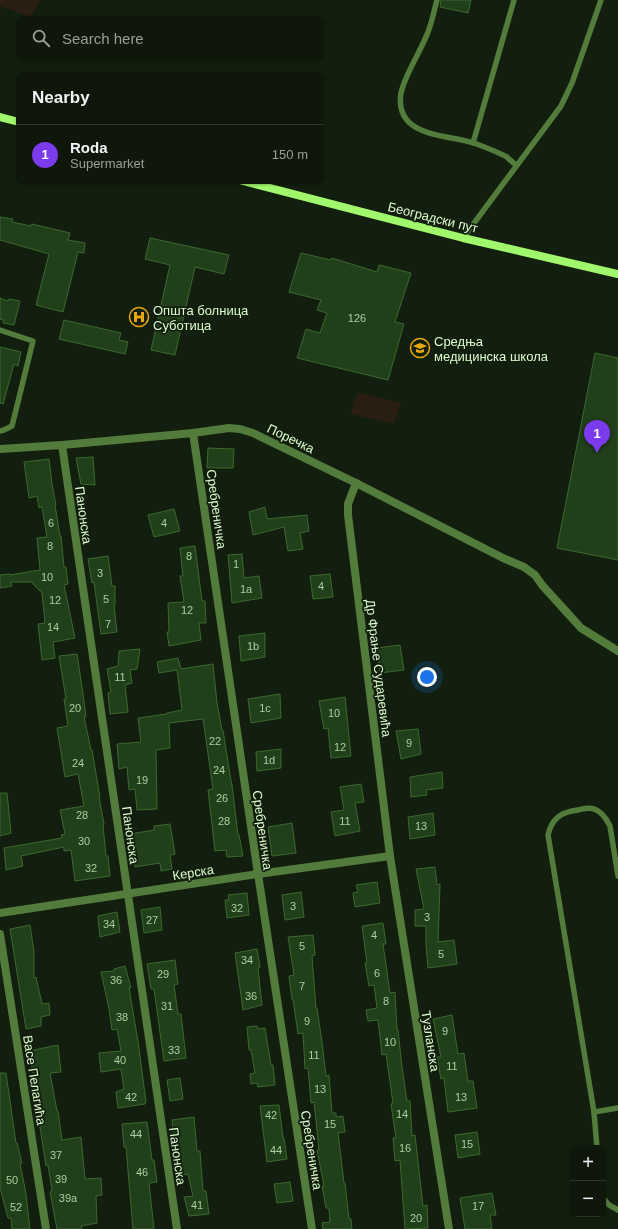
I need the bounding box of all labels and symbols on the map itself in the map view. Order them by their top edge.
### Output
street label: Београдски пут [386,199,480,236]
place label: Општа болница Суботица [153,303,249,333]
hospital icon: Општа болница Суботица [128,306,150,328]
house number: 126 [348,312,366,324]
place label: Средња медицинска школа [434,334,549,364]
school or university icon: Средња медицинска школа [409,337,431,359]
pin: 1 [584,420,610,453]
street label: Поречка [265,421,317,457]
street label: Сребреничка [204,468,230,550]
street label: Панонска [72,485,95,546]
house number: 6 [48,517,54,529]
house number: 4 [161,517,167,529]
house number: 8 [47,540,53,552]
house number: 8 [186,550,192,562]
house number: 1 [233,558,239,570]
house number: 3 [97,567,103,579]
house number: 10 [41,571,53,583]
house number: 4 [318,580,324,592]
house number: 1a [240,583,253,595]
house number: 5 [103,593,109,605]
house number: 12 [49,594,61,606]
street label: Др Фрање Сударевића [363,598,394,739]
house number: 12 [181,604,193,616]
house number: 7 [105,618,111,630]
house number: 14 [47,621,59,633]
house number: 1b [247,640,259,652]
your location [417,667,437,687]
house number: 11 [114,671,126,683]
house number: 20 [69,702,81,714]
house number: 1c [259,702,271,714]
house number: 10 [328,707,340,719]
house number: 22 [209,735,221,747]
house number: 9 [406,737,412,749]
house number: 12 [334,741,346,753]
house number: 1d [263,754,275,766]
house number: 24 [72,757,84,769]
house number: 24 [213,764,225,776]
house number: 19 [136,774,148,786]
street label: Сребреничка [250,789,276,871]
house number: 26 [216,792,228,804]
street label: Панонска [119,805,142,866]
house number: 28 [76,809,88,821]
house number: 28 [218,815,230,827]
house number: 11 [339,815,351,827]
house number: 13 [415,820,427,832]
house number: 30 [78,835,90,847]
house number: 32 [85,862,97,874]
street label: Керска [171,862,216,883]
house number: 3 [290,900,296,912]
house number: 32 [231,902,243,914]
house number: 3 [424,911,430,923]
house number: 27 [146,914,158,926]
house number: 34 [103,918,115,930]
house number: 4 [371,929,377,941]
house number: 5 [299,940,305,952]
house number: 5 [438,948,444,960]
house number: 34 [241,954,253,966]
house number: 6 [374,967,380,979]
house number: 29 [157,968,169,980]
house number: 36 [110,974,122,986]
house number: 7 [299,980,305,992]
house number: 36 [245,990,257,1002]
house number: 8 [383,995,389,1007]
house number: 31 [161,1000,173,1012]
street label: Тузланска [418,1010,443,1073]
house number: 38 [116,1011,128,1023]
house number: 9 [304,1015,310,1027]
house number: 9 [442,1025,448,1037]
street label: Васе Пелагића [20,1034,49,1127]
house number: 10 [384,1036,396,1048]
house number: 33 [168,1044,180,1056]
house number: 11 [308,1049,320,1061]
house number: 40 [114,1054,126,1066]
house number: 11 [446,1060,458,1072]
house number: 13 [314,1083,326,1095]
house number: 42 [125,1091,137,1103]
house number: 13 [455,1091,467,1103]
house number: 14 [396,1108,408,1120]
house number: 42 [265,1109,277,1121]
street label: Сребреничка [298,1109,325,1192]
house number: 15 [324,1118,336,1130]
street label: Панонска [166,1126,189,1187]
house number: 44 [130,1128,142,1140]
house number: 15 [461,1138,473,1150]
house number: 16 [399,1142,411,1154]
house number: 44 [270,1144,282,1156]
house number: 37 [50,1149,62,1161]
house number: 46 [136,1166,148,1178]
house number: 39 [55,1173,67,1185]
house number: 50 [6,1174,18,1186]
house number: 39a [59,1192,78,1204]
house number: 41 [191,1199,203,1211]
house number: 17 [472,1200,484,1212]
house number: 52 [10,1201,22,1213]
house number: 20 [410,1212,422,1224]

